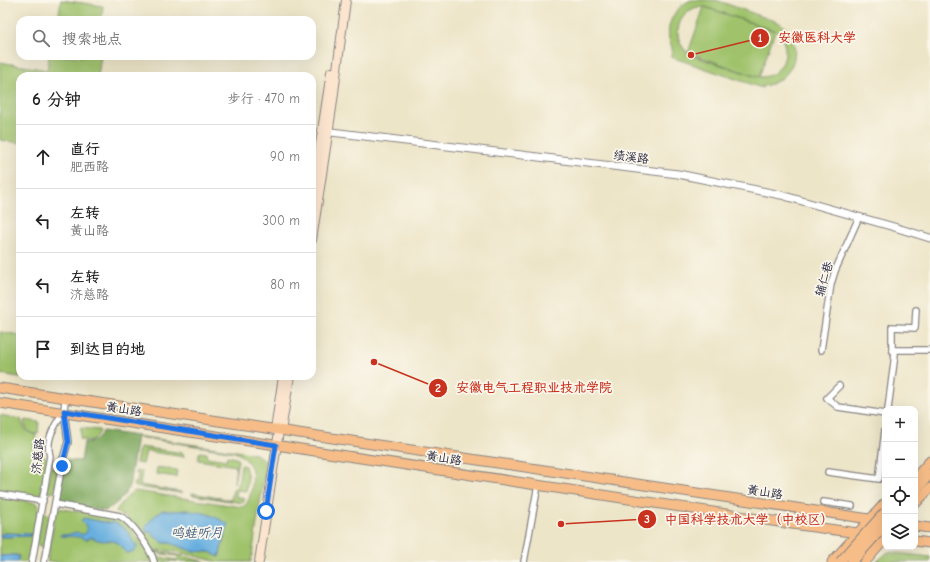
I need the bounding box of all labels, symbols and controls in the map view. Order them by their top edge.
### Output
search box [16,16,316,60]
callout: 安徽医科大学 [750,25,864,50]
icon: search [30,27,52,49]
text: 搜索地点 [62,30,122,48]
text: 安徽医科大学 [778,30,856,45]
text: 1 [758,31,763,45]
text: 6 分钟 [32,90,81,109]
text: 步行 · 470 m [228,91,300,106]
text: 直行 [70,140,100,158]
icon: ahead [32,146,54,168]
street label: 绩溪路 [612,148,650,166]
text: 90 m [270,149,300,164]
text: 肥西路 [70,159,109,174]
text: 左转 [70,204,100,222]
icon: left [32,210,54,232]
text: 300 m [262,213,300,228]
text: 黄山路 [70,223,109,238]
street label: 辅仁巷 [812,260,836,298]
text: 左转 [70,268,100,286]
icon: left [32,274,54,296]
text: 80 m [270,277,300,292]
text: 济慈路 [70,287,109,302]
icon: arrive [32,338,54,360]
text: 到达目的地 [70,340,145,358]
callout: 安徽电气工程职业技术学院 [428,375,620,400]
text: 安徽电气工程职业技术学院 [456,380,612,395]
text: 2 [435,381,441,395]
street label: 黄山路 [105,399,143,419]
map controls [882,406,918,550]
button: + [882,406,918,442]
street label: 济慈路 [29,437,47,475]
button: − [882,442,918,478]
street label: 黄山路 [425,448,463,468]
route end [53,457,71,475]
button: locate [882,478,918,514]
street label: 黄山路 [746,482,784,502]
route start [257,502,275,520]
callout: 中国科学技术大学（中校区） [637,507,842,532]
text: 3 [644,512,650,526]
text: 中国科学技术大学（中校区） [664,512,834,527]
button: layers [882,514,918,550]
water label: 鸣蛙听月 [171,525,223,540]

